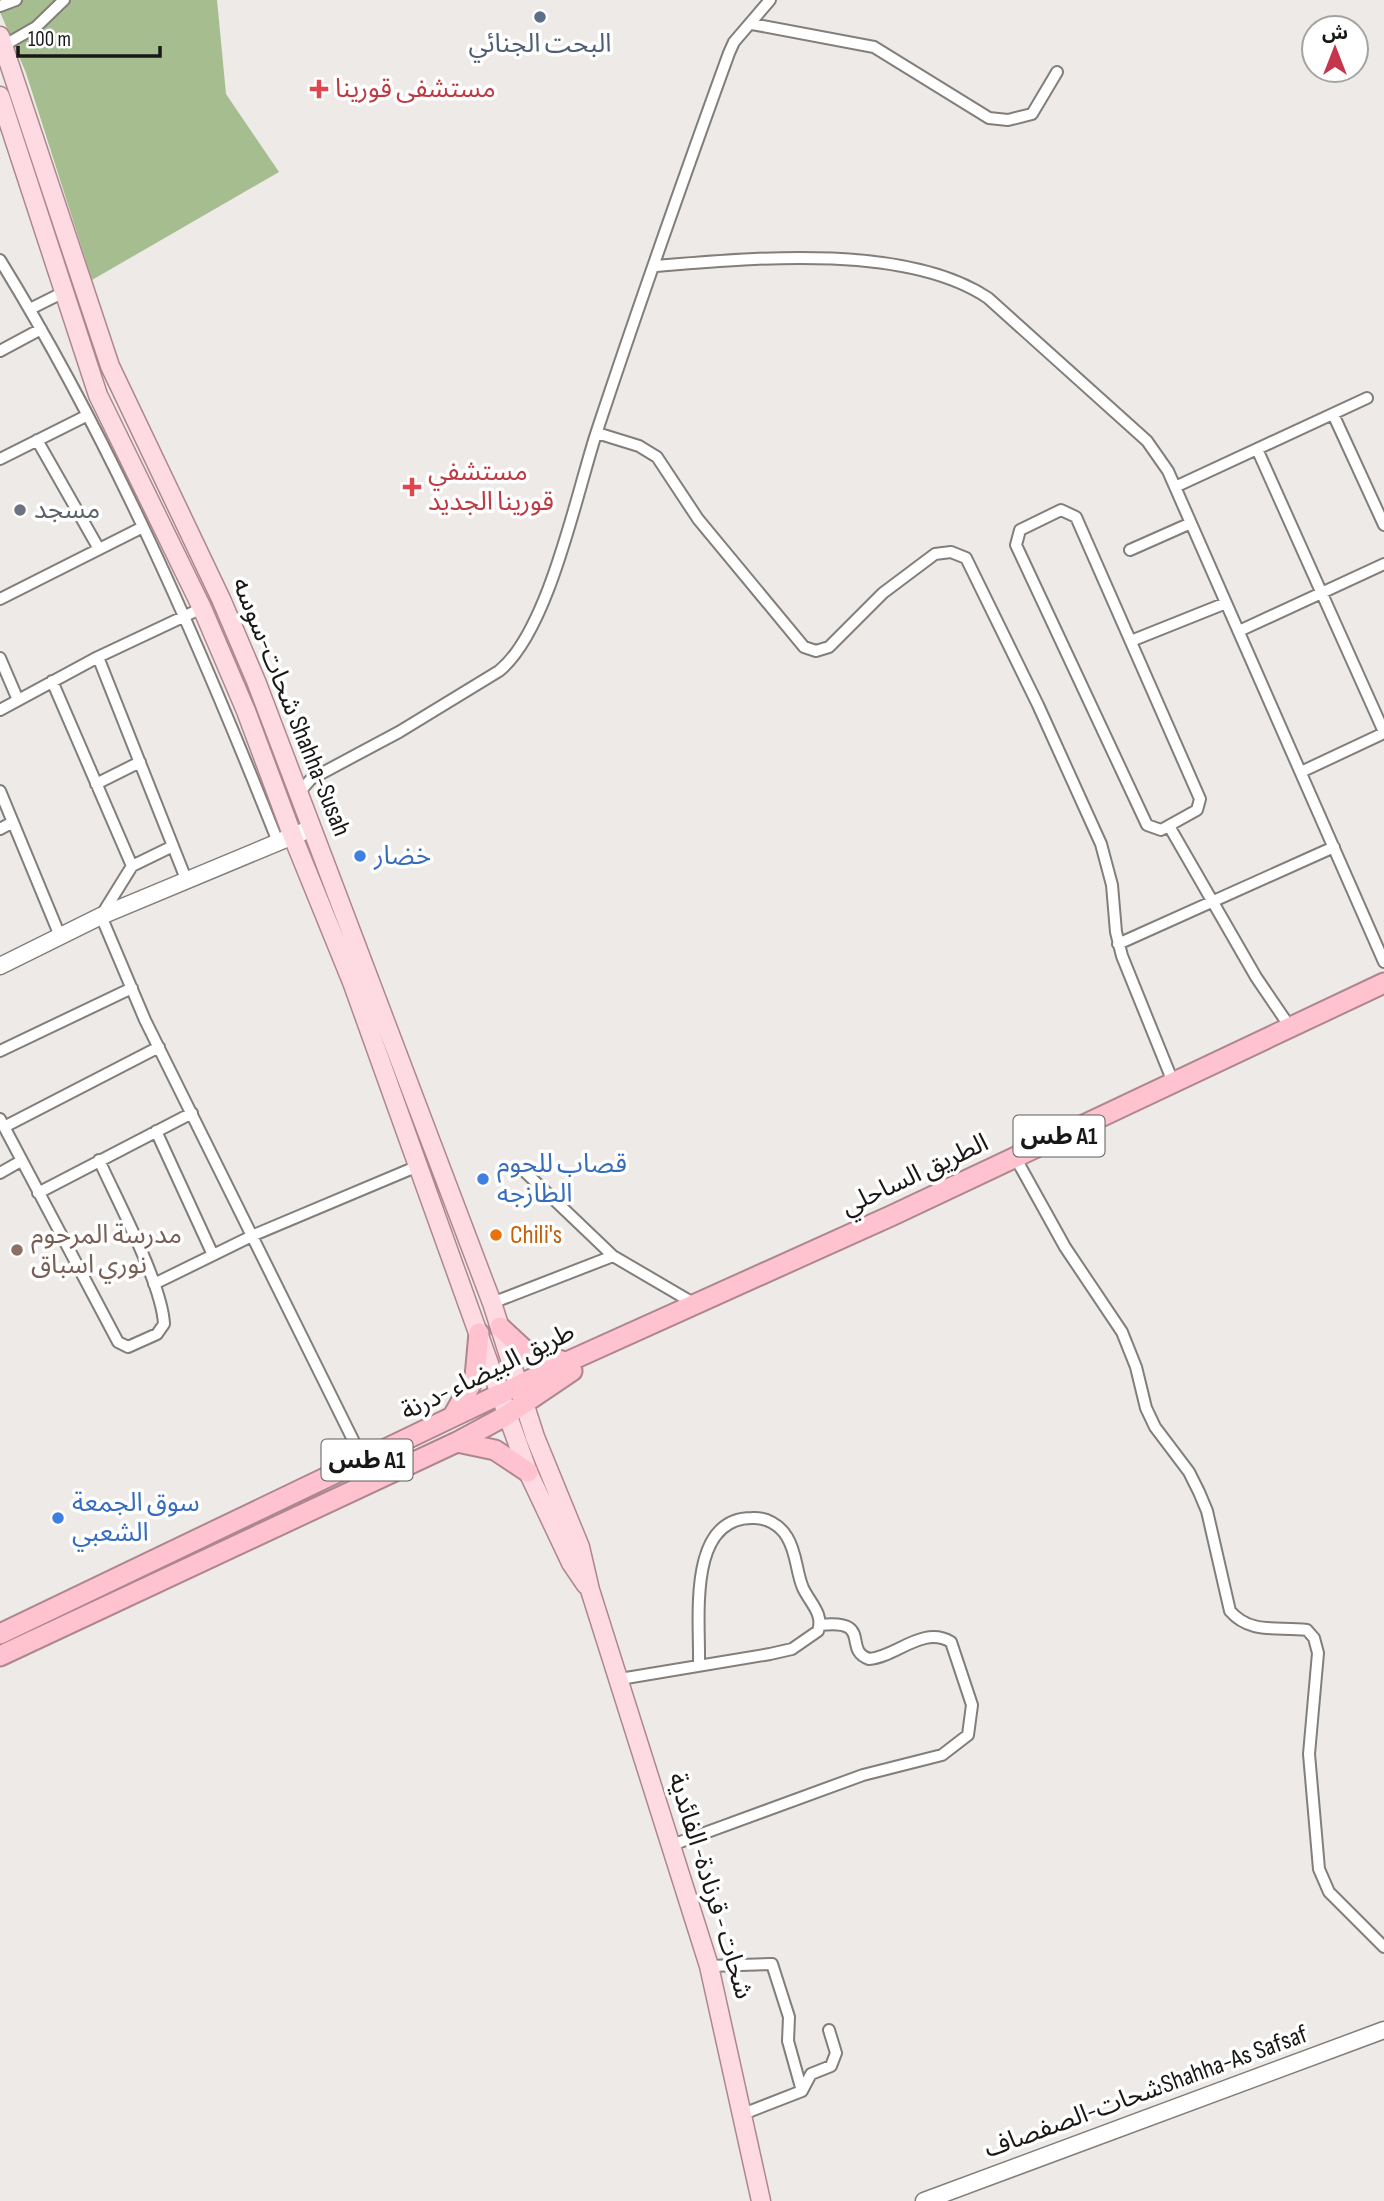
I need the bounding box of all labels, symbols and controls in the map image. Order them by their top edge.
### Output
marker: البحت الجنائي [532,9,548,25]
scale bar [18,14,159,58]
north arrow [1300,14,1370,84]
text: ش [1322,22,1348,45]
text: 100 m [28,27,71,52]
place label: البحت الجنائي [468,29,612,63]
place label: مستشفى قورينا [335,74,496,105]
marker: مستشفى قورينا [309,79,329,99]
place label: مستشفي قورينا الجديد [428,457,554,518]
marker: مستشفي قورينا الجديد [402,477,422,497]
place label: مسجد [34,495,100,526]
marker: مسجد [12,502,28,518]
street label: شحات-سوسه Shahha-Susah [225,573,357,841]
place label: خضار [373,841,431,872]
marker: خضار [352,848,368,864]
road number: طس A1 [1014,1116,1104,1156]
street label: الطريق الساحلي [837,1127,995,1225]
place label: قصاب للحوم الطازجه [497,1149,627,1210]
marker: قصاب للحوم الطازجه [475,1171,491,1187]
place label: مدرسة المرحوم نوري اسباق [31,1220,182,1284]
place label: Chili's [510,1220,562,1251]
marker: Chili's [488,1227,504,1243]
marker: مدرسة المرحوم نوري اسباق [9,1242,25,1258]
street label: طريق البيضاء -درنة [396,1317,580,1427]
road number: طس A1 [322,1440,412,1480]
place label: سوق الجمعة الشعبي [72,1488,200,1552]
marker: سوق الجمعة الشعبي [50,1510,66,1526]
street label: شحات - قرنادة- الفائدية [661,1769,759,2003]
street label: شحات-الصفصافShahha-As Safsaf [980,2019,1312,2165]

